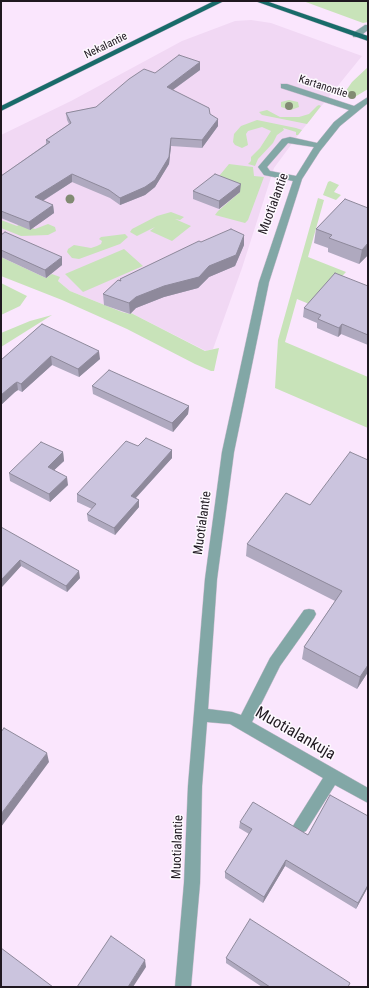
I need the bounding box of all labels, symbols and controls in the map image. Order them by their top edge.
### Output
street label: Nekalantie [82,30,130,62]
street label: Kartanontie [297,73,349,101]
street label: Muotialantie [256,171,292,237]
street label: Muotialantie [191,490,215,556]
street label: Muotialankuja [252,703,338,765]
street label: Muotialantie [169,815,187,879]

